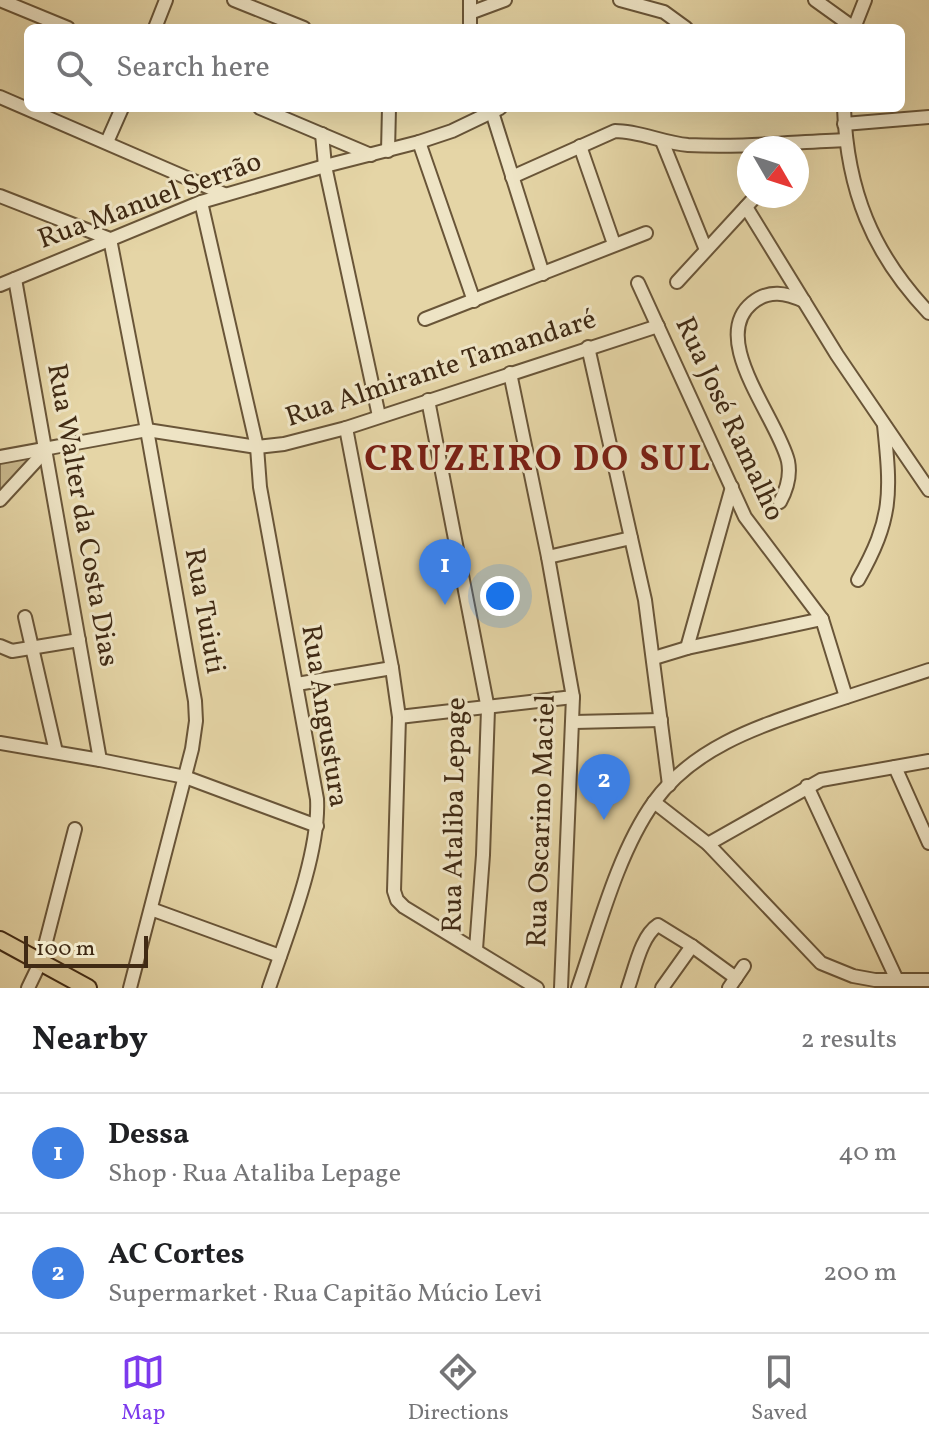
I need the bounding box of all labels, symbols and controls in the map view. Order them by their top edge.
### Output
search box [24,24,905,112]
icon: search [52,46,96,90]
text: Search here [116,47,270,89]
north arrow [737,136,809,208]
street label: Rua Manuel Serrão [33,142,267,260]
street label: Rua Almirante Tamandaré [281,300,601,438]
street label: Rua José Ramalho [665,311,793,527]
street label: Rua Walter da Costa Dias [36,360,128,670]
district label: CRUZEIRO DO SUL [364,436,712,486]
pin: 1 [419,539,471,605]
street label: Rua Tuiuti [174,545,234,677]
your location [480,576,520,616]
street label: Rua Angustura [290,622,358,810]
street label: Rua Oscarino Maciel [518,694,566,948]
street label: Rua Ataliba Lepage [433,697,477,933]
pin: 2 [578,754,630,820]
scale bar [24,932,148,968]
text: 100 m [36,934,95,965]
text: Nearby [32,1017,148,1064]
text: 2 results [801,1022,897,1058]
text: Dessa [108,1114,189,1156]
text: 1 [53,1135,63,1171]
text: 40 m [838,1135,897,1171]
text: Shop · Rua Ataliba Lepage [108,1156,401,1192]
text: AC Cortes [108,1234,245,1276]
text: 2 [51,1255,65,1291]
text: 200 m [823,1255,897,1291]
text: Supermarket · Rua Capitão Múcio Levi [108,1276,542,1312]
tab: Map [121,1350,165,1429]
tab: Directions [408,1350,509,1429]
tab: Saved [751,1350,808,1429]

